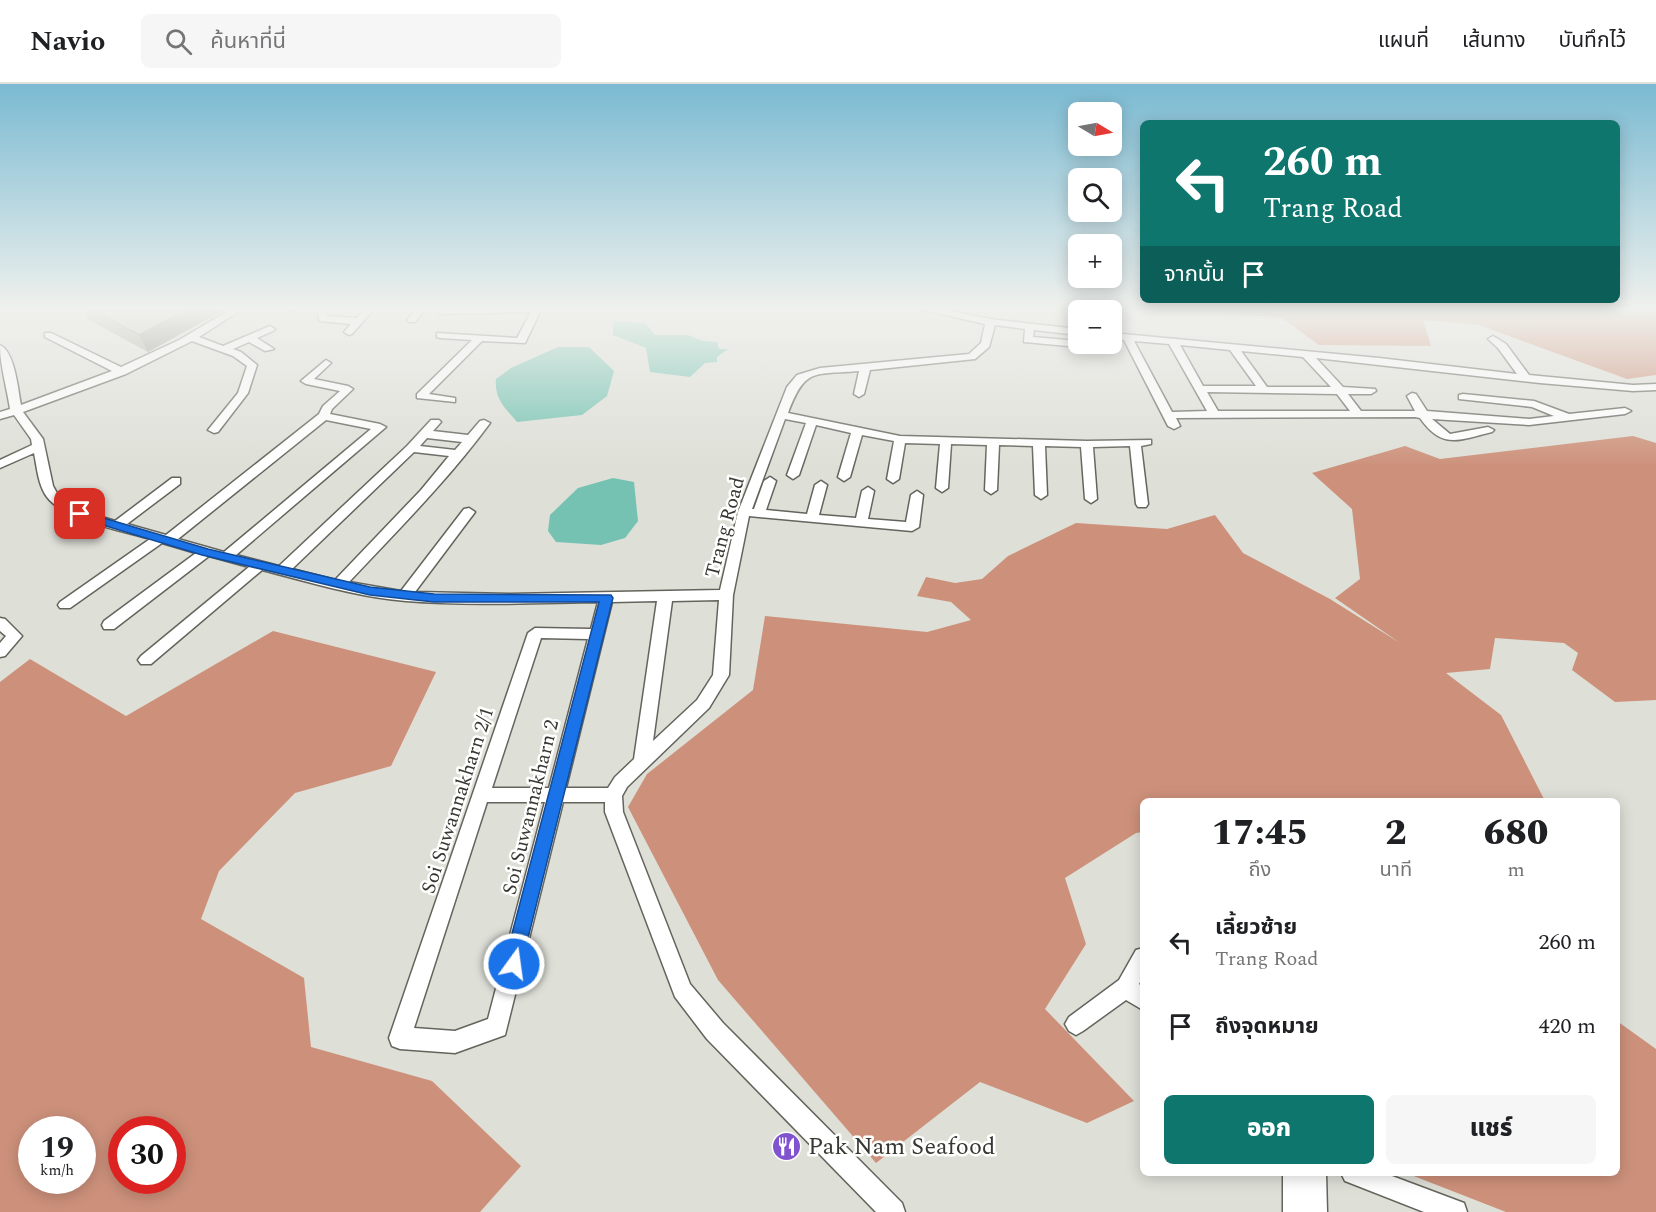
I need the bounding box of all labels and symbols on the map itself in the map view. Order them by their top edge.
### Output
north arrow [1068,102,1122,156]
street label: Trang Road [697,473,753,581]
pin [54,488,105,539]
street label: Soi Suwannakharn 2/1 [414,703,502,897]
street label: Soi Suwannakharn 2 [495,717,567,898]
position arrow [482,932,546,996]
speed limit sign: 30 [108,1116,186,1194]
place label: Pak Nam Seafood [808,1129,995,1165]
restaurant icon: Pak Nam Seafood [771,1130,803,1162]

